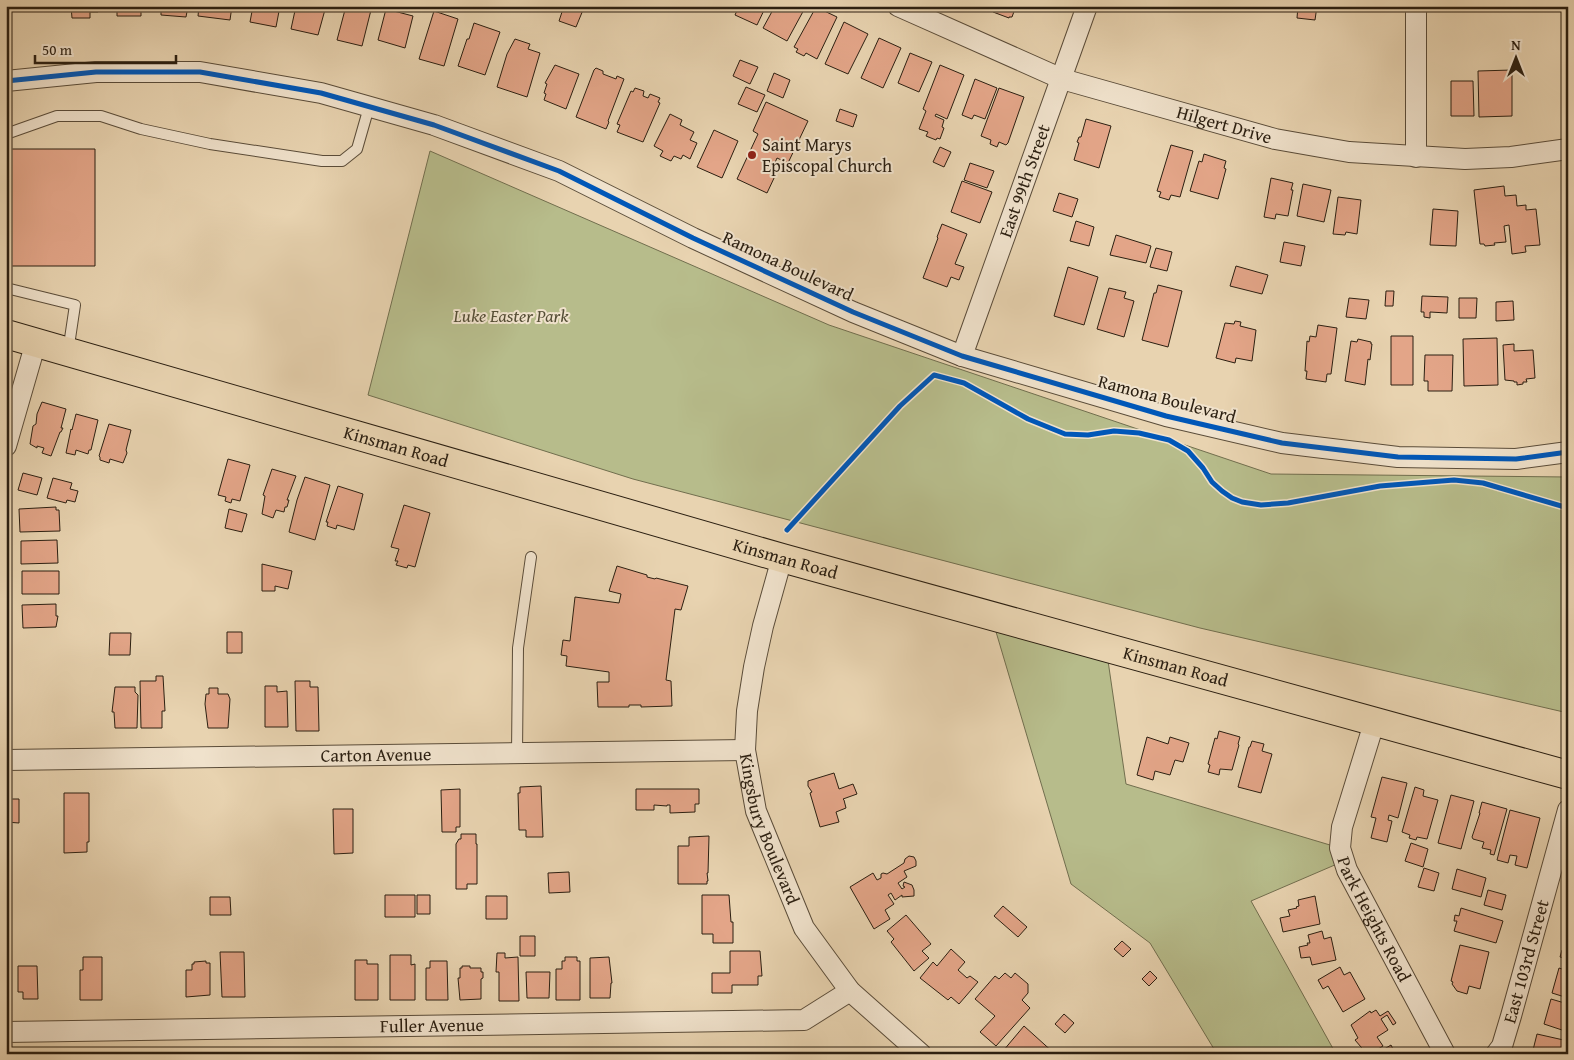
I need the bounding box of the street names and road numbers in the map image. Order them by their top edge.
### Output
street label: Hilgert Drive [1174,98,1275,150]
street label: East 99th Street [991,120,1057,241]
street label: Ramona Boulevard [718,223,859,308]
street label: Ramona Boulevard [1095,367,1240,430]
street label: Kinsman Road [341,418,452,474]
street label: Kinsman Road [730,530,841,586]
street label: Kinsman Road [1120,639,1232,694]
street label: Carton Avenue [320,740,431,769]
street label: Kingsbury Boulevard [733,751,807,909]
street label: Park Heights Road [1331,853,1418,987]
street label: East 103rd Street [1496,896,1556,1027]
street label: Fuller Avenue [380,1011,484,1039]

